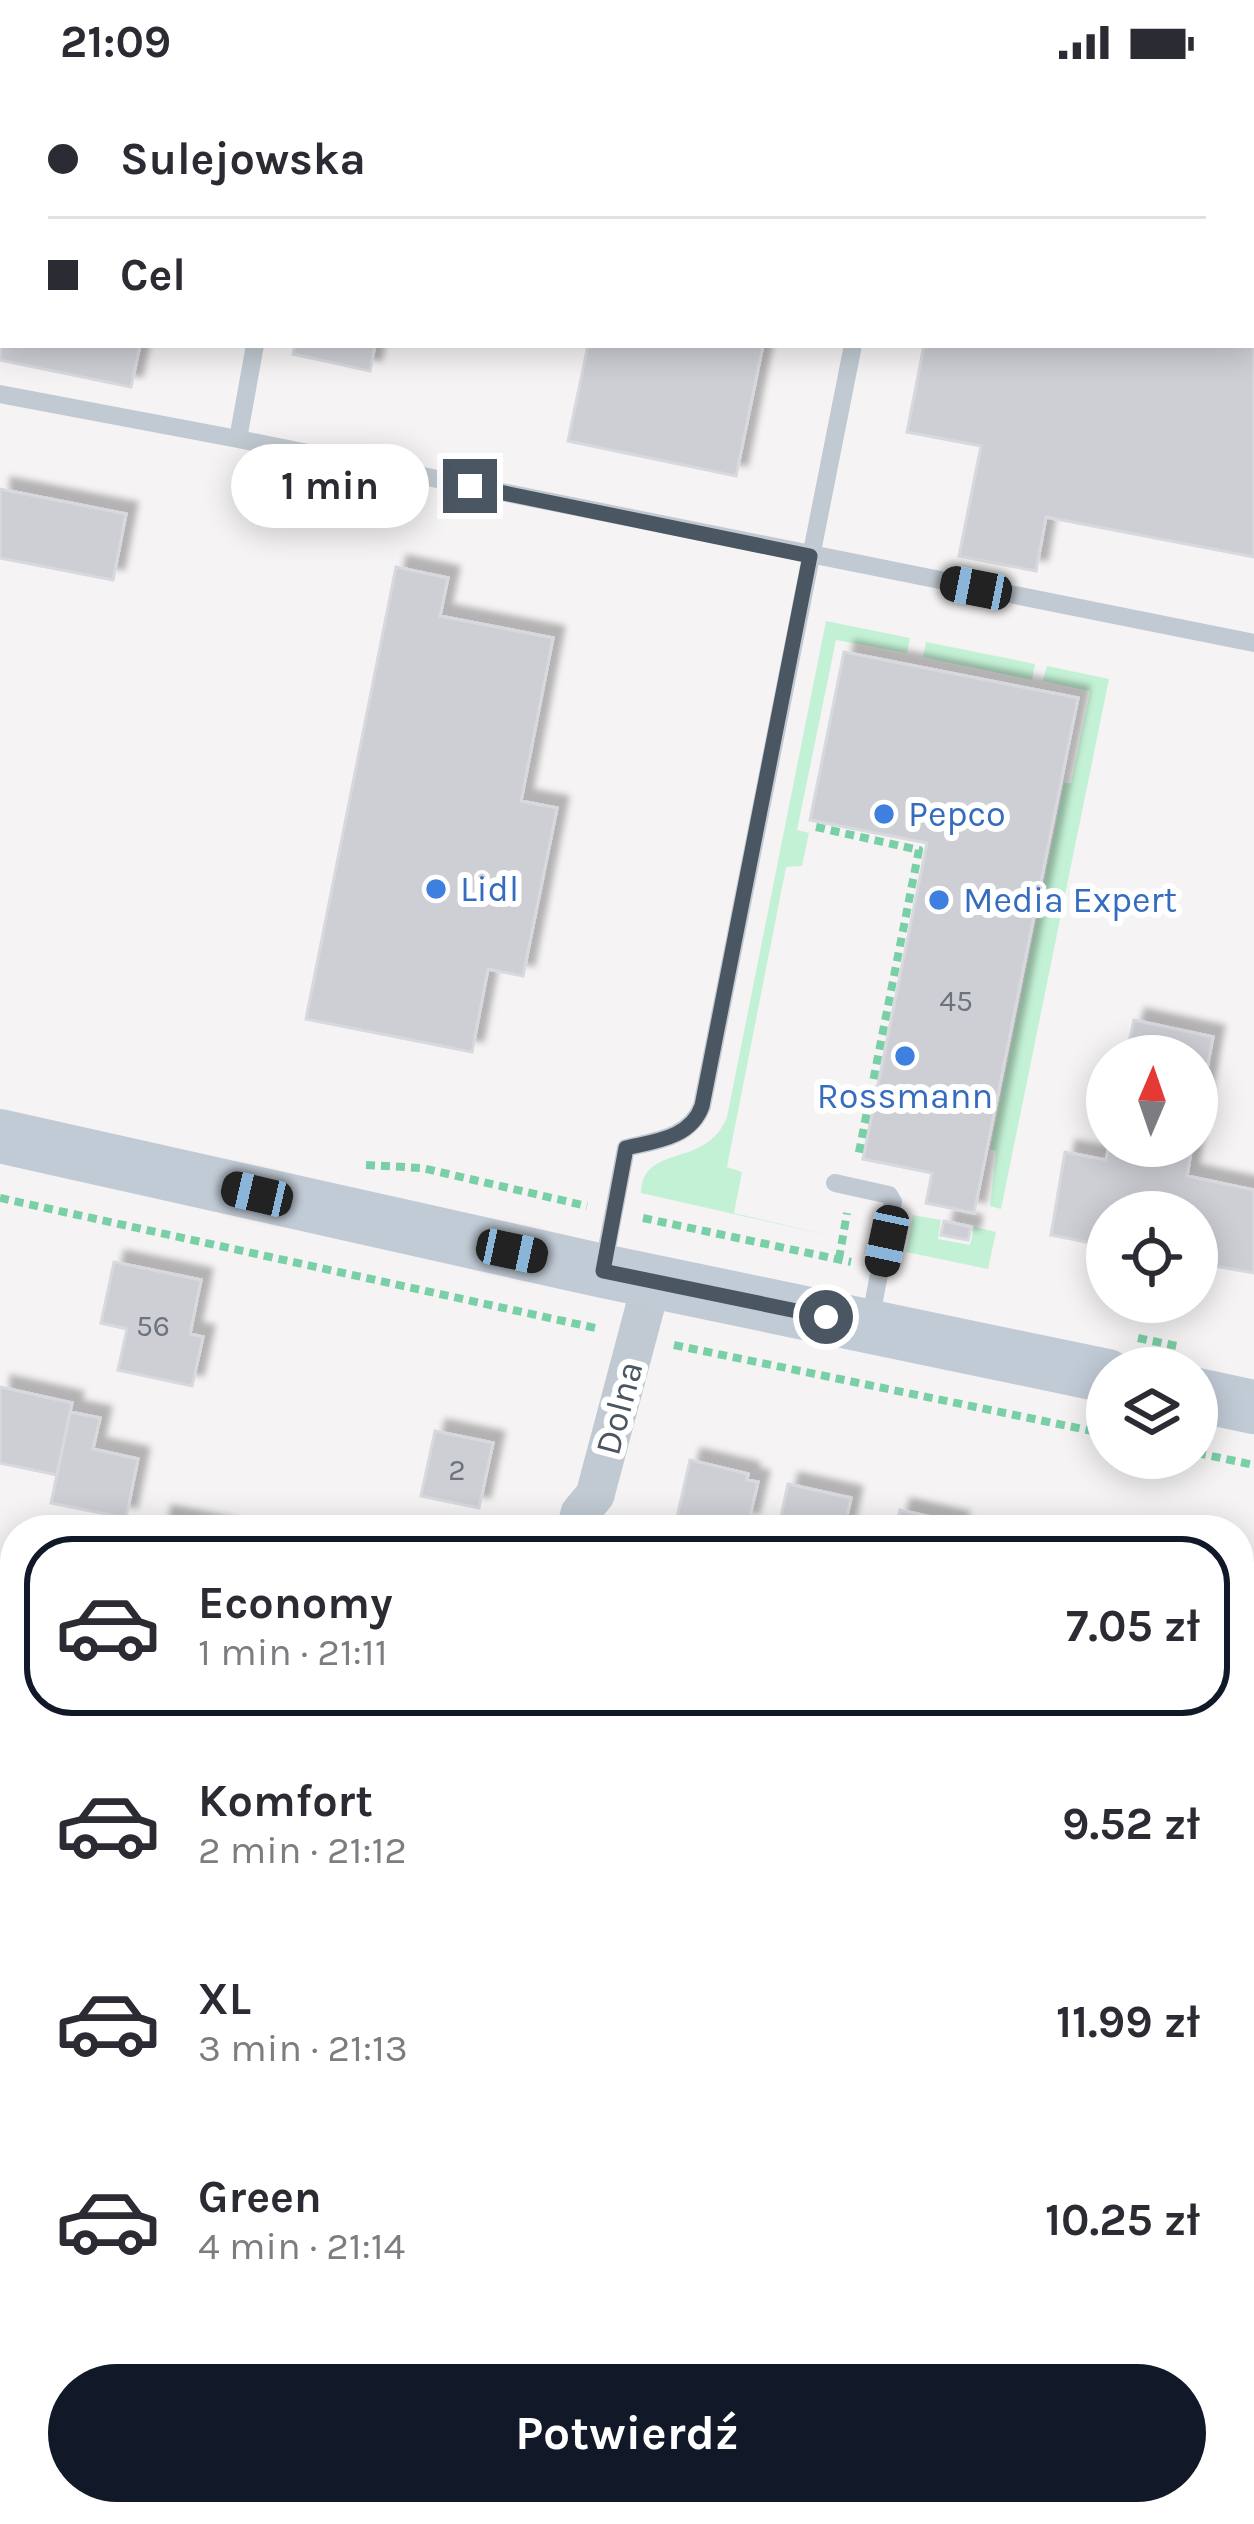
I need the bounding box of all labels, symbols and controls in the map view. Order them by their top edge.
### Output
text: 21:09 [60,16,171,68]
text: Sulejowska [120,133,366,185]
text: Cel [120,249,186,301]
callout: 1 min [230,444,428,528]
route end [443,459,497,513]
text: 1 min [281,463,379,509]
car [937,563,1015,613]
place label: Pepco [908,793,1006,835]
marker: Pepco [871,801,897,827]
place label: Lidl [460,868,519,910]
marker: Lidl [423,876,449,902]
place label: Media Expert [963,879,1177,921]
marker: Media Expert [926,887,952,913]
house number: 45 [939,983,973,1019]
north arrow [1086,1035,1218,1167]
map controls [1086,1035,1218,1479]
marker: Rossmann [892,1043,918,1069]
place label: Rossmann [817,1075,993,1117]
car [218,1168,296,1220]
button: locate [1086,1191,1218,1323]
car [862,1202,912,1280]
car [473,1226,551,1276]
route start [799,1290,853,1344]
house number: 56 [136,1308,170,1344]
button: layers [1086,1347,1218,1479]
street label: Dolna [586,1357,652,1459]
house number: 2 [448,1452,466,1488]
icon: car [54,1572,162,1680]
text: Economy [198,1577,393,1629]
text: 7.05 zł [1066,1600,1200,1652]
text: 1 min · 21:11 [198,1629,388,1675]
icon: car [54,1770,162,1878]
text: Komfort [198,1775,373,1827]
text: 9.52 zł [1062,1798,1200,1850]
text: 2 min · 21:12 [198,1827,407,1873]
icon: car [54,1968,162,2076]
text: XL [198,1973,251,2025]
text: 11.99 zł [1056,1996,1200,2048]
text: 3 min · 21:13 [198,2025,408,2071]
icon: car [54,2166,162,2274]
text: Green [198,2171,322,2223]
text: 10.25 zł [1045,2194,1200,2246]
text: 4 min · 21:14 [198,2223,405,2269]
button: Potwierdź [48,2364,1206,2502]

